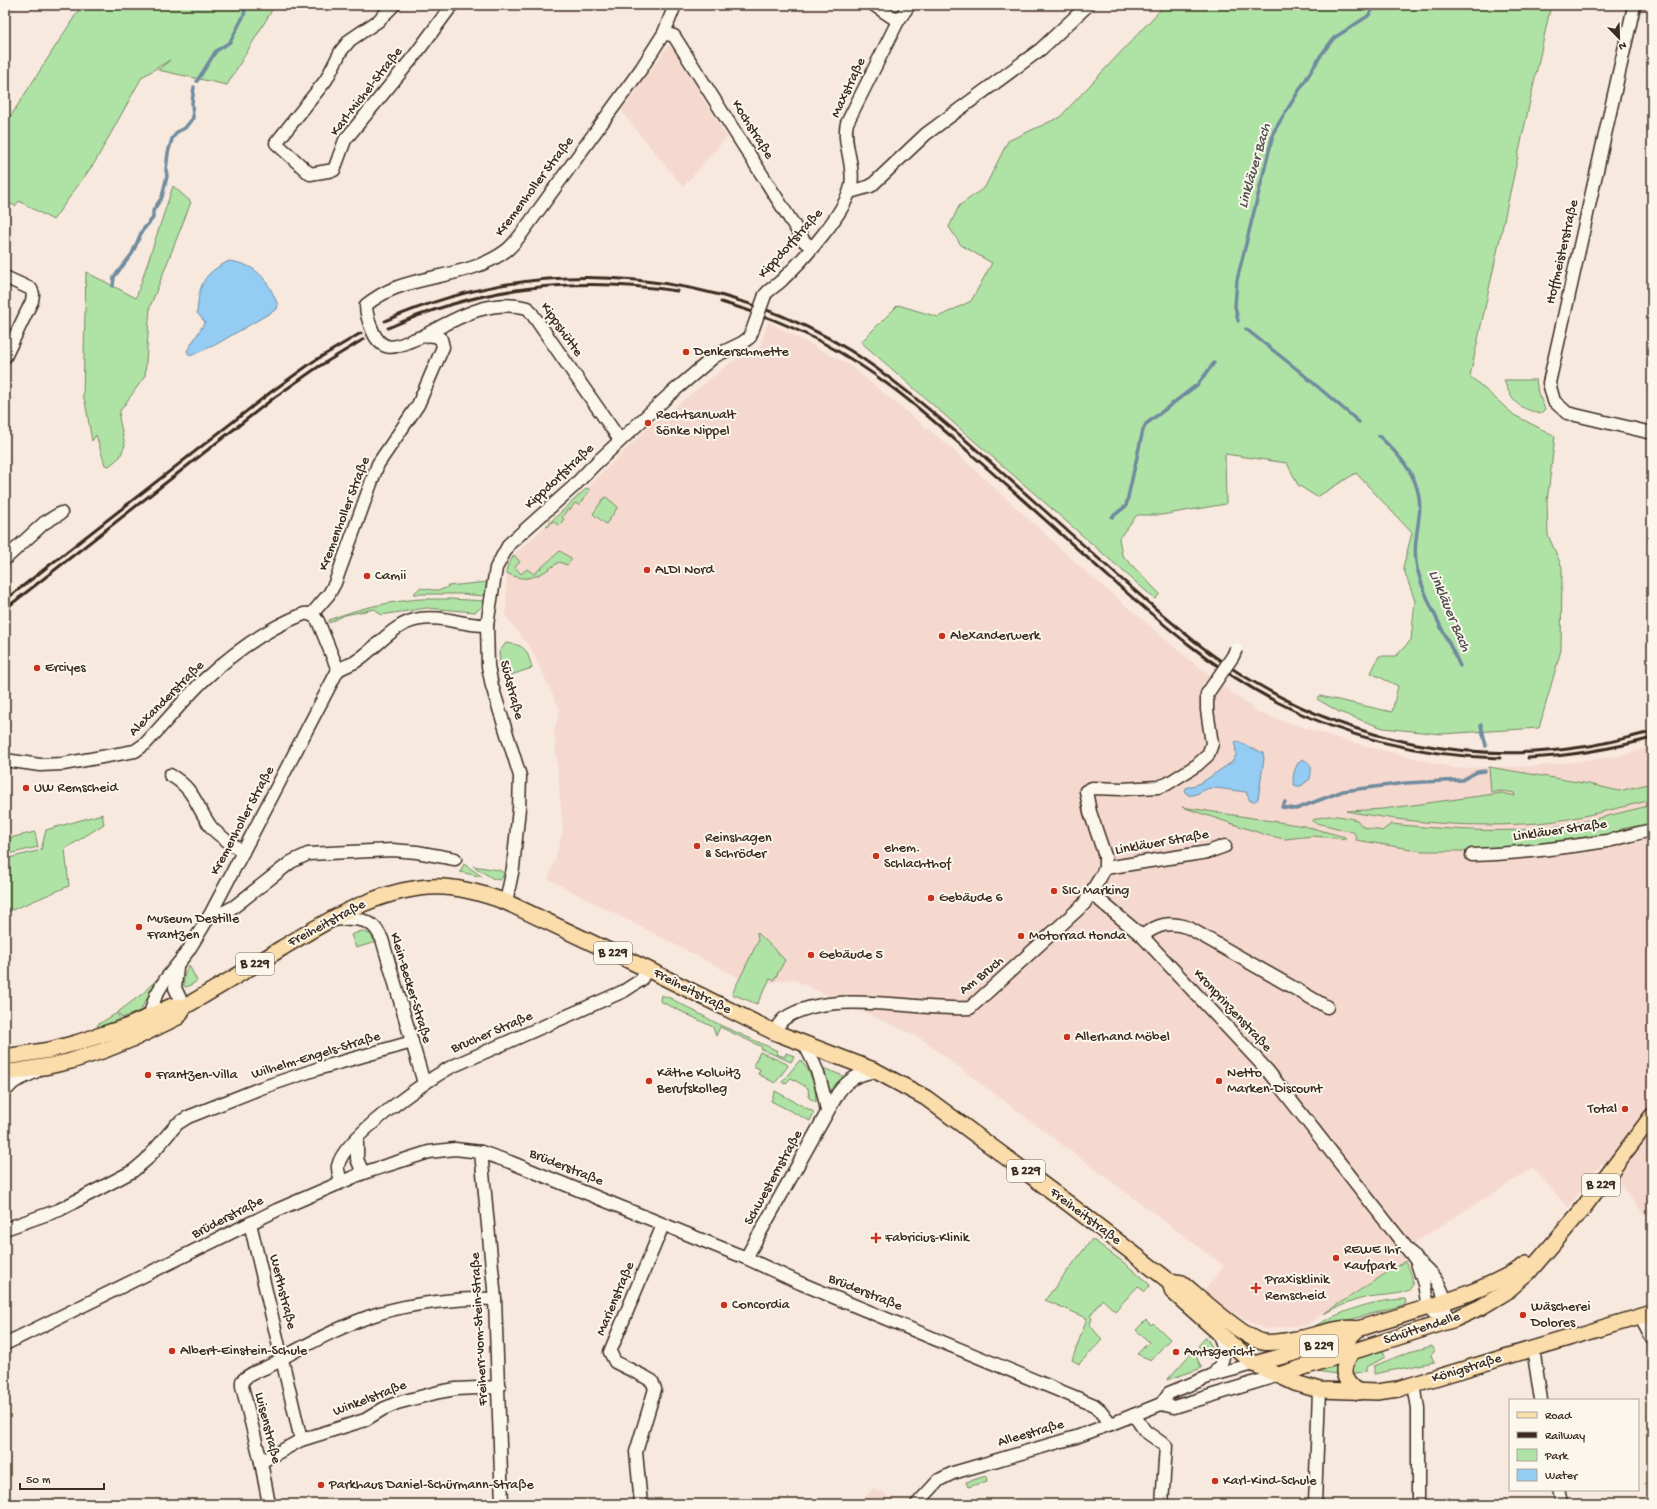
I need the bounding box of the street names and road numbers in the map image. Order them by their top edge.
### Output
street label: Karl-Michel-Straße [327,43,408,140]
street label: Maxstraße [828,55,871,121]
street label: Kochstraße [727,97,777,163]
street label: Kremenholler Straße [492,133,579,240]
street label: Hoffmeisterstraße [1543,197,1583,306]
street label: Kippdorfstraße [755,205,827,283]
street label: Kippshütte [536,300,586,361]
street label: Kippdorfstraße [522,440,599,513]
street label: Kremenholler Straße [315,454,375,573]
street label: Alexanderstraße [126,657,209,740]
street label: Südstraße [495,659,527,722]
street label: Kremenholler Straße [207,763,279,878]
street label: Linkläuer Straße [1512,816,1609,846]
street label: Linkläuer Straße [1114,826,1211,860]
street label: Freiheitstraße [285,896,369,952]
street label: Klein-Becker-Straße [385,931,435,1046]
road number: B 229 [594,942,632,964]
road number: B 229 [236,953,274,975]
street label: Am Bruch [956,953,1008,999]
street label: Freiheitstraße [649,965,735,1019]
street label: Kronprinzenstraße [1189,966,1275,1057]
street label: Brucher Straße [448,1008,536,1058]
street label: Wilhelm-Engels-Straße [249,1028,383,1084]
street label: Schwesternstraße [741,1127,807,1228]
street label: Brüderstraße [526,1145,606,1191]
road number: B 229 [1007,1160,1045,1182]
road number: B 229 [1582,1174,1620,1196]
street label: Freiheitstraße [1045,1184,1125,1250]
street label: Brüderstraße [188,1192,267,1244]
street label: Freiherr-vom-Stein-Straße [467,1251,493,1407]
street label: Werthstraße [264,1253,300,1332]
street label: Marienstraße [593,1259,639,1339]
street label: Brüderstraße [825,1270,905,1316]
street label: Schüttendelle [1382,1308,1463,1349]
road number: B 229 [1300,1335,1338,1357]
street label: Königstraße [1430,1350,1505,1388]
street label: Winkelstraße [331,1377,410,1421]
street label: Luisenstraße [250,1390,284,1466]
street label: Alleestraße [996,1416,1067,1452]

